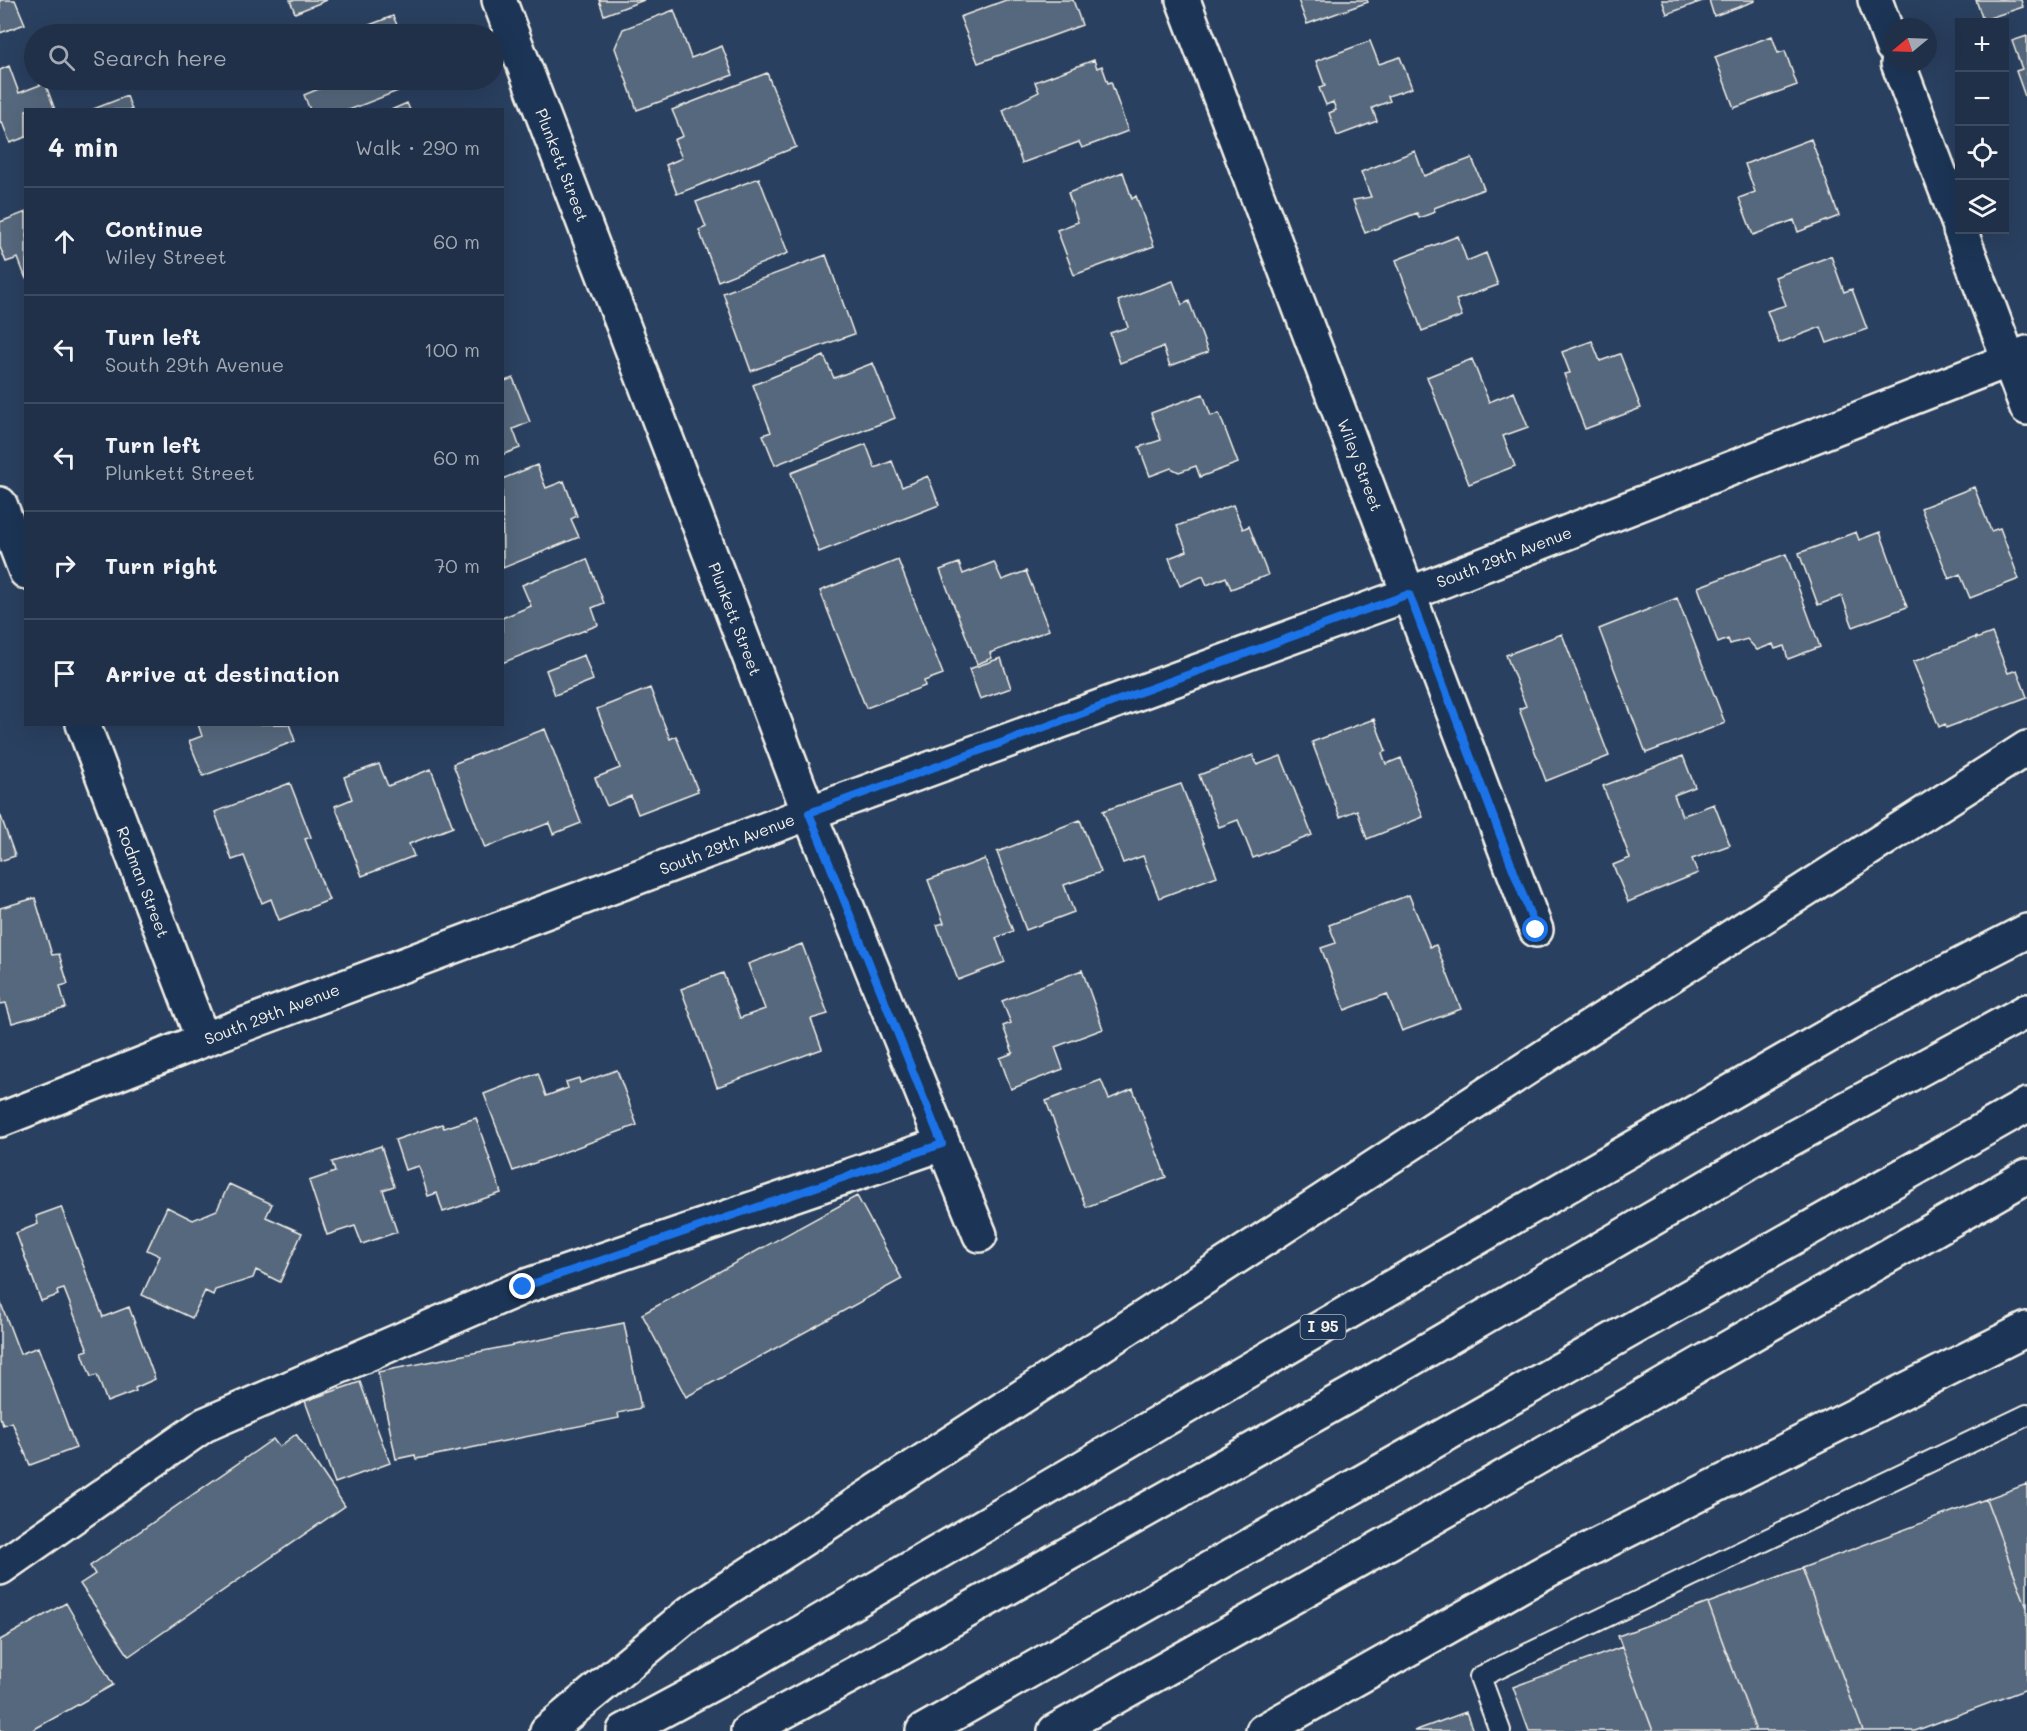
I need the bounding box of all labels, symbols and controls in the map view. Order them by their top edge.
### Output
north arrow [1883,18,1937,72]
map controls [1955,18,2009,234]
button: + [1955,18,2009,72]
search box [24,24,504,90]
icon: search [45,41,78,74]
text: Search here [93,43,227,72]
button: − [1955,72,2009,126]
street label: Plunkett Street [531,105,594,225]
button: locate [1955,126,2009,180]
text: 4 min [48,130,118,164]
text: Walk · 290 m [355,134,480,160]
button: layers [1955,180,2009,234]
text: Continue [105,214,203,243]
icon: ahead [48,225,81,258]
text: 60 m [433,228,480,254]
text: Wiley Street [105,243,227,269]
text: Turn left [105,322,201,351]
icon: left [48,333,81,366]
text: 100 m [424,336,480,362]
text: South 29th Avenue [105,351,284,377]
street label: Wiley Street [1333,416,1388,514]
text: Turn left [105,430,201,459]
icon: left [48,441,81,474]
text: 60 m [433,444,480,470]
text: Plunkett Street [105,459,255,485]
street label: South 29th Avenue [1433,521,1575,592]
icon: right [48,549,81,582]
text: Turn right [105,551,217,580]
text: 70 m [434,552,480,578]
street label: Plunkett Street [704,559,767,679]
icon: arrive [48,657,81,690]
text: Arrive at destination [105,659,340,688]
street label: South 29th Avenue [656,808,798,879]
street label: Rodman Street [113,823,174,940]
route start [1522,916,1548,942]
street label: South 29th Avenue [201,978,343,1049]
route end [509,1273,535,1299]
road number: I 95 [1300,1315,1346,1339]

